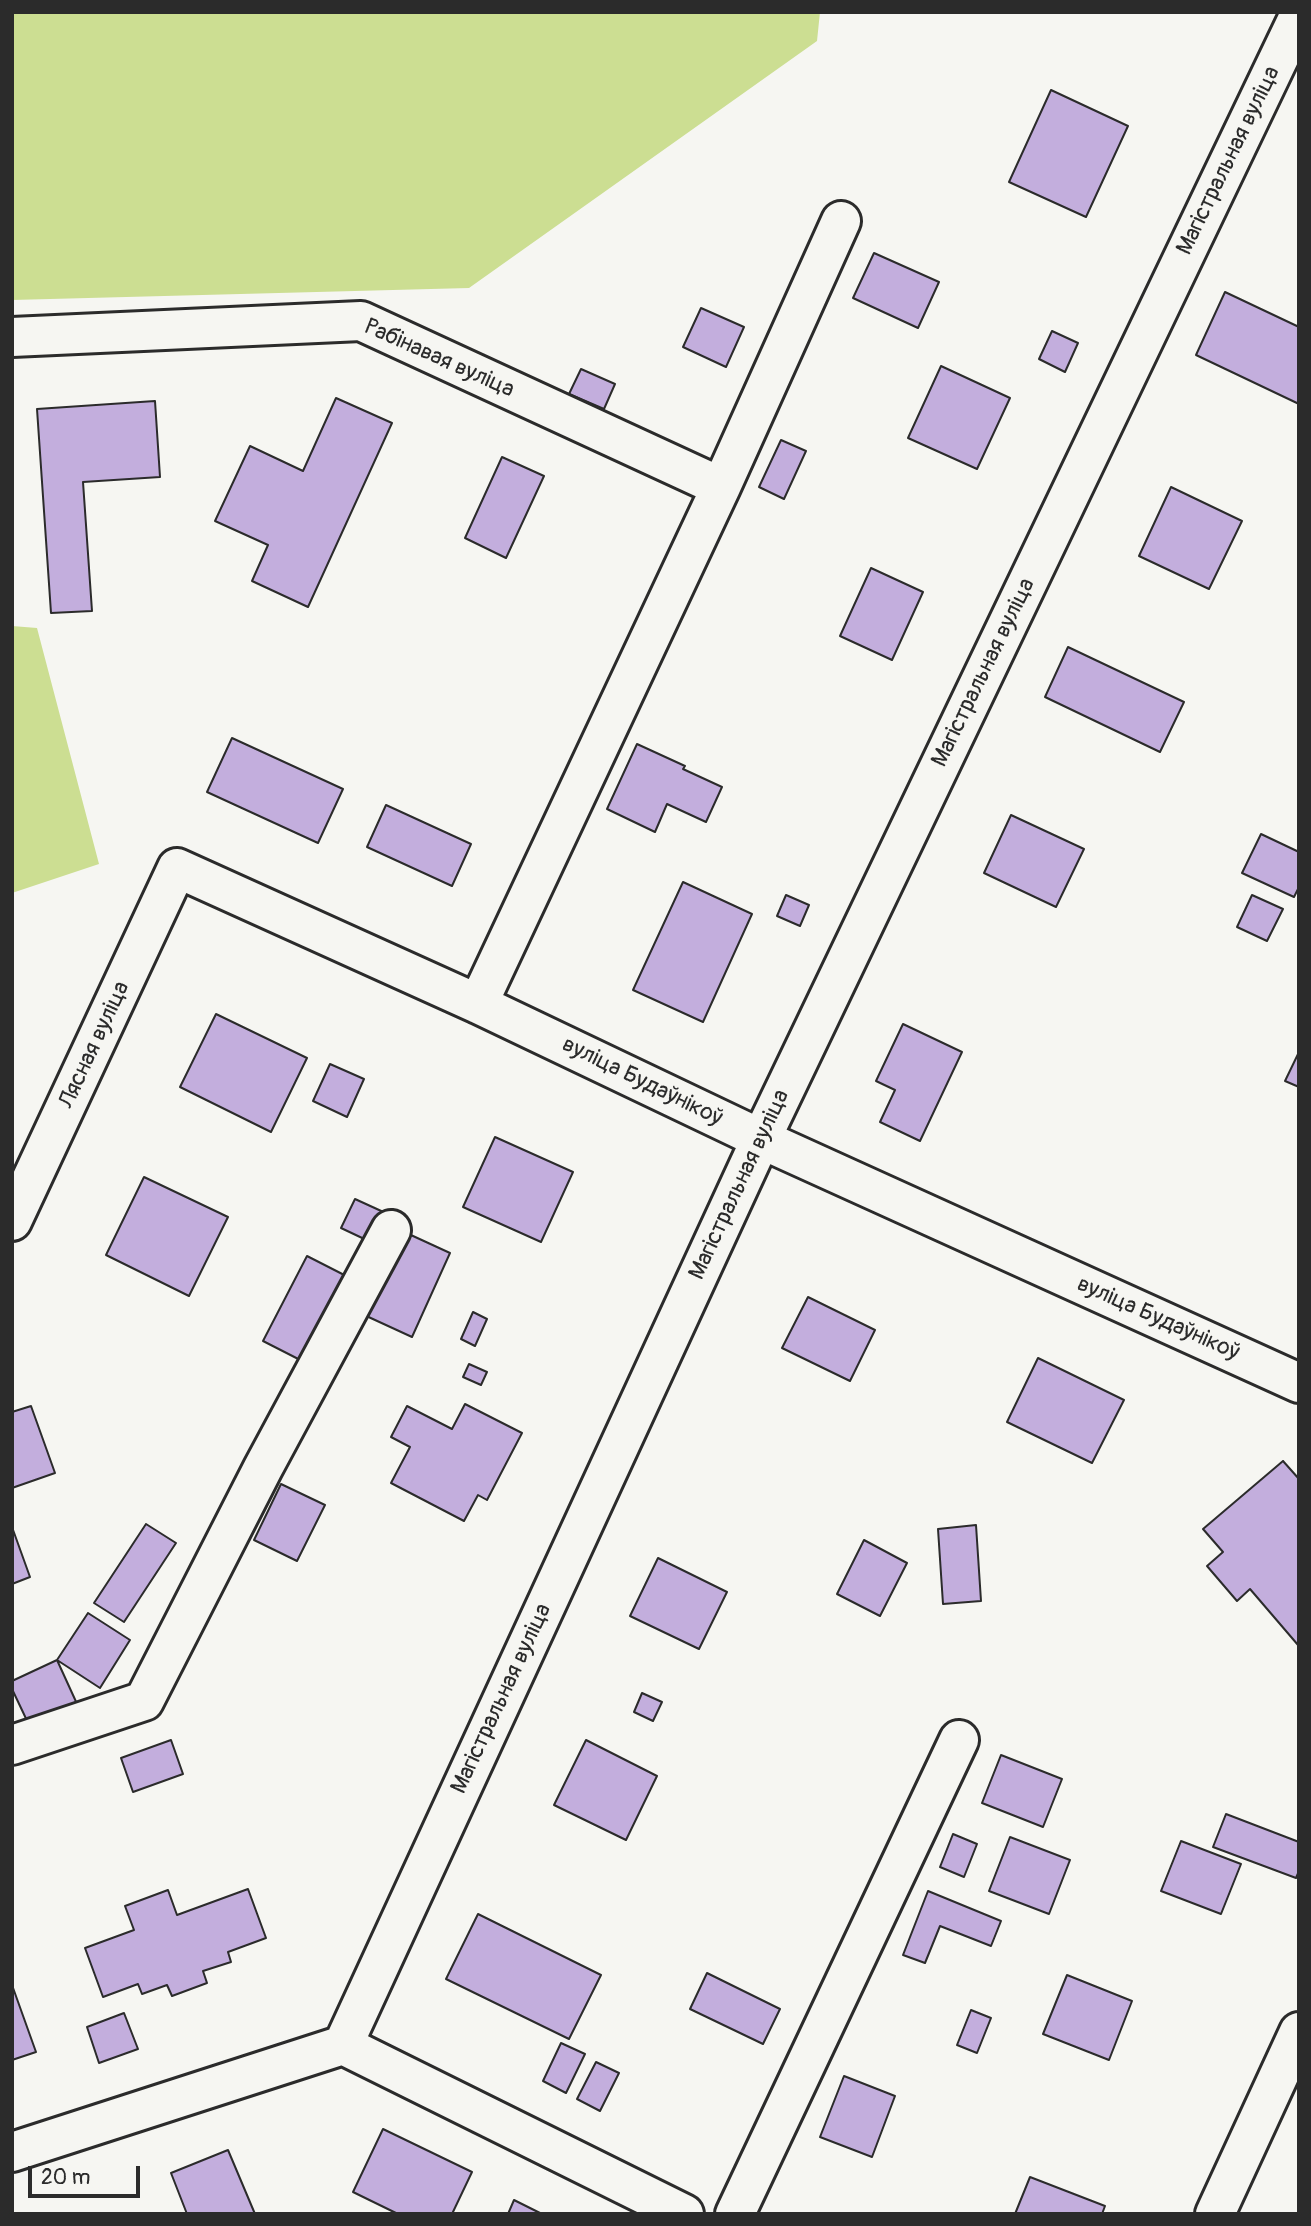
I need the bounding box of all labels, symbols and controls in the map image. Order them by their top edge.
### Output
street label: Магістральная вуліца [1171,62,1287,260]
street label: Рабінавая вуліца [360,314,518,404]
street label: Магістральная вуліца [926,574,1042,772]
street label: Лясная вуліца [54,977,136,1113]
street label: вуліца Будаўнікоў [557,1031,727,1133]
street label: Магістральная вуліца [684,1086,796,1284]
street label: вуліца Будаўнікоў [1072,1271,1244,1367]
street label: Магістральная вуліца [446,1600,558,1798]
scale bar [32,2152,144,2196]
text: 20 m [41,2164,90,2191]

